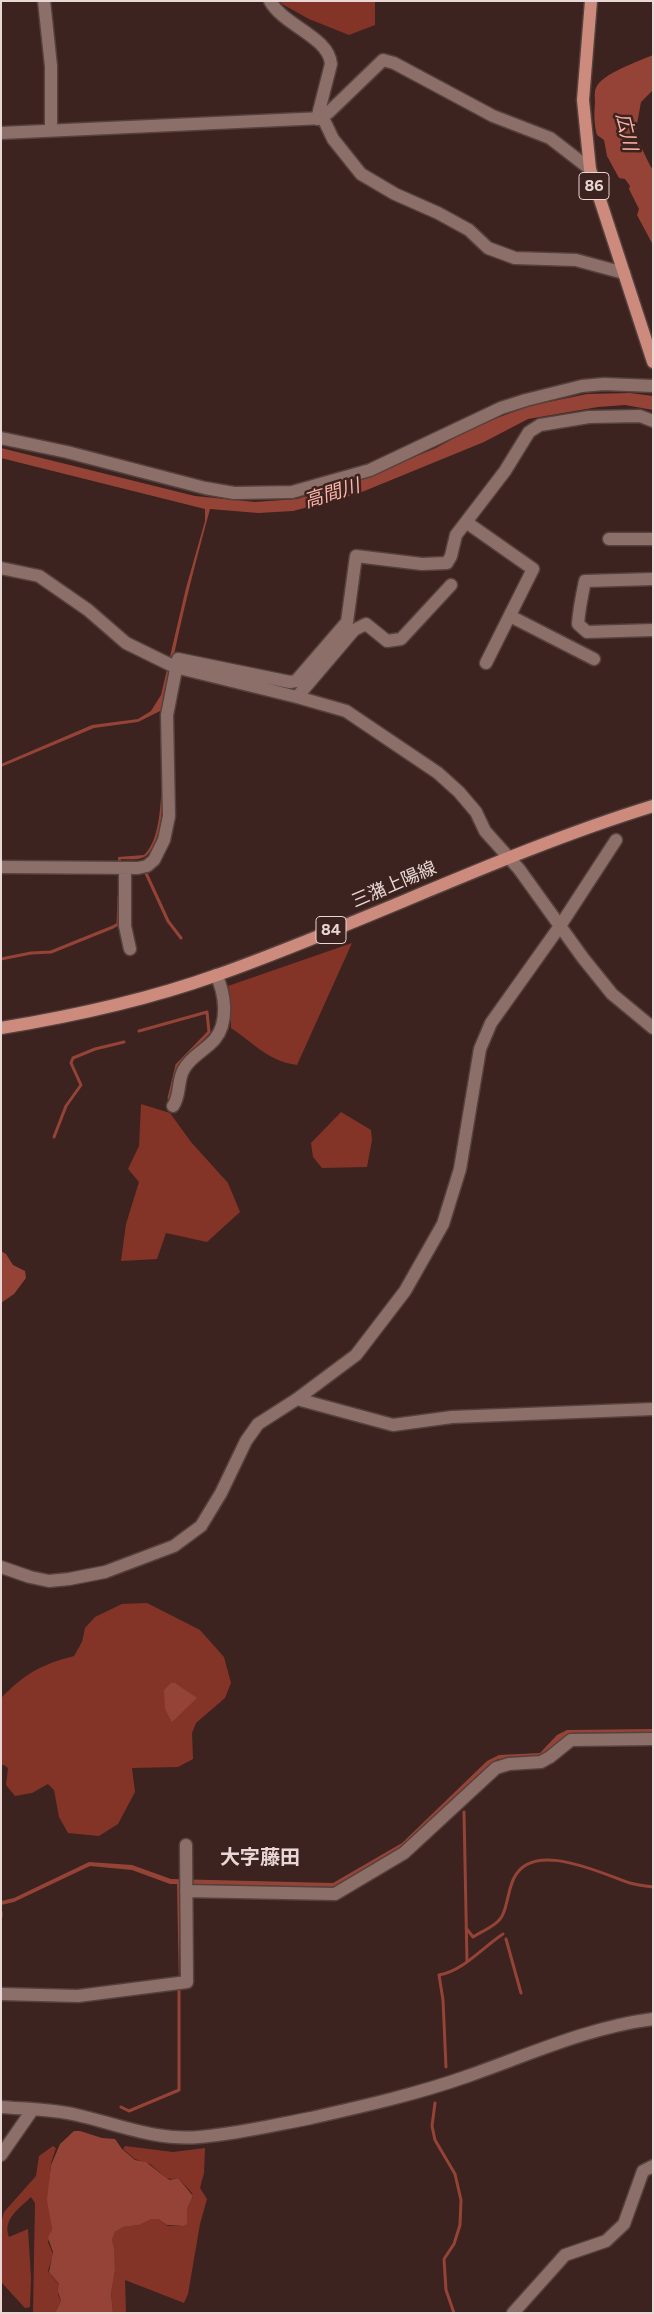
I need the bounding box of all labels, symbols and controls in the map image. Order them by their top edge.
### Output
water label: 広川 [611,111,641,153]
road number: 86 [579,172,609,200]
water label: 高間川 [301,475,363,513]
street label: 三潴上陽線 [348,857,440,913]
road number: 84 [316,916,346,944]
district label: 大字藤田 [220,1846,300,1870]

